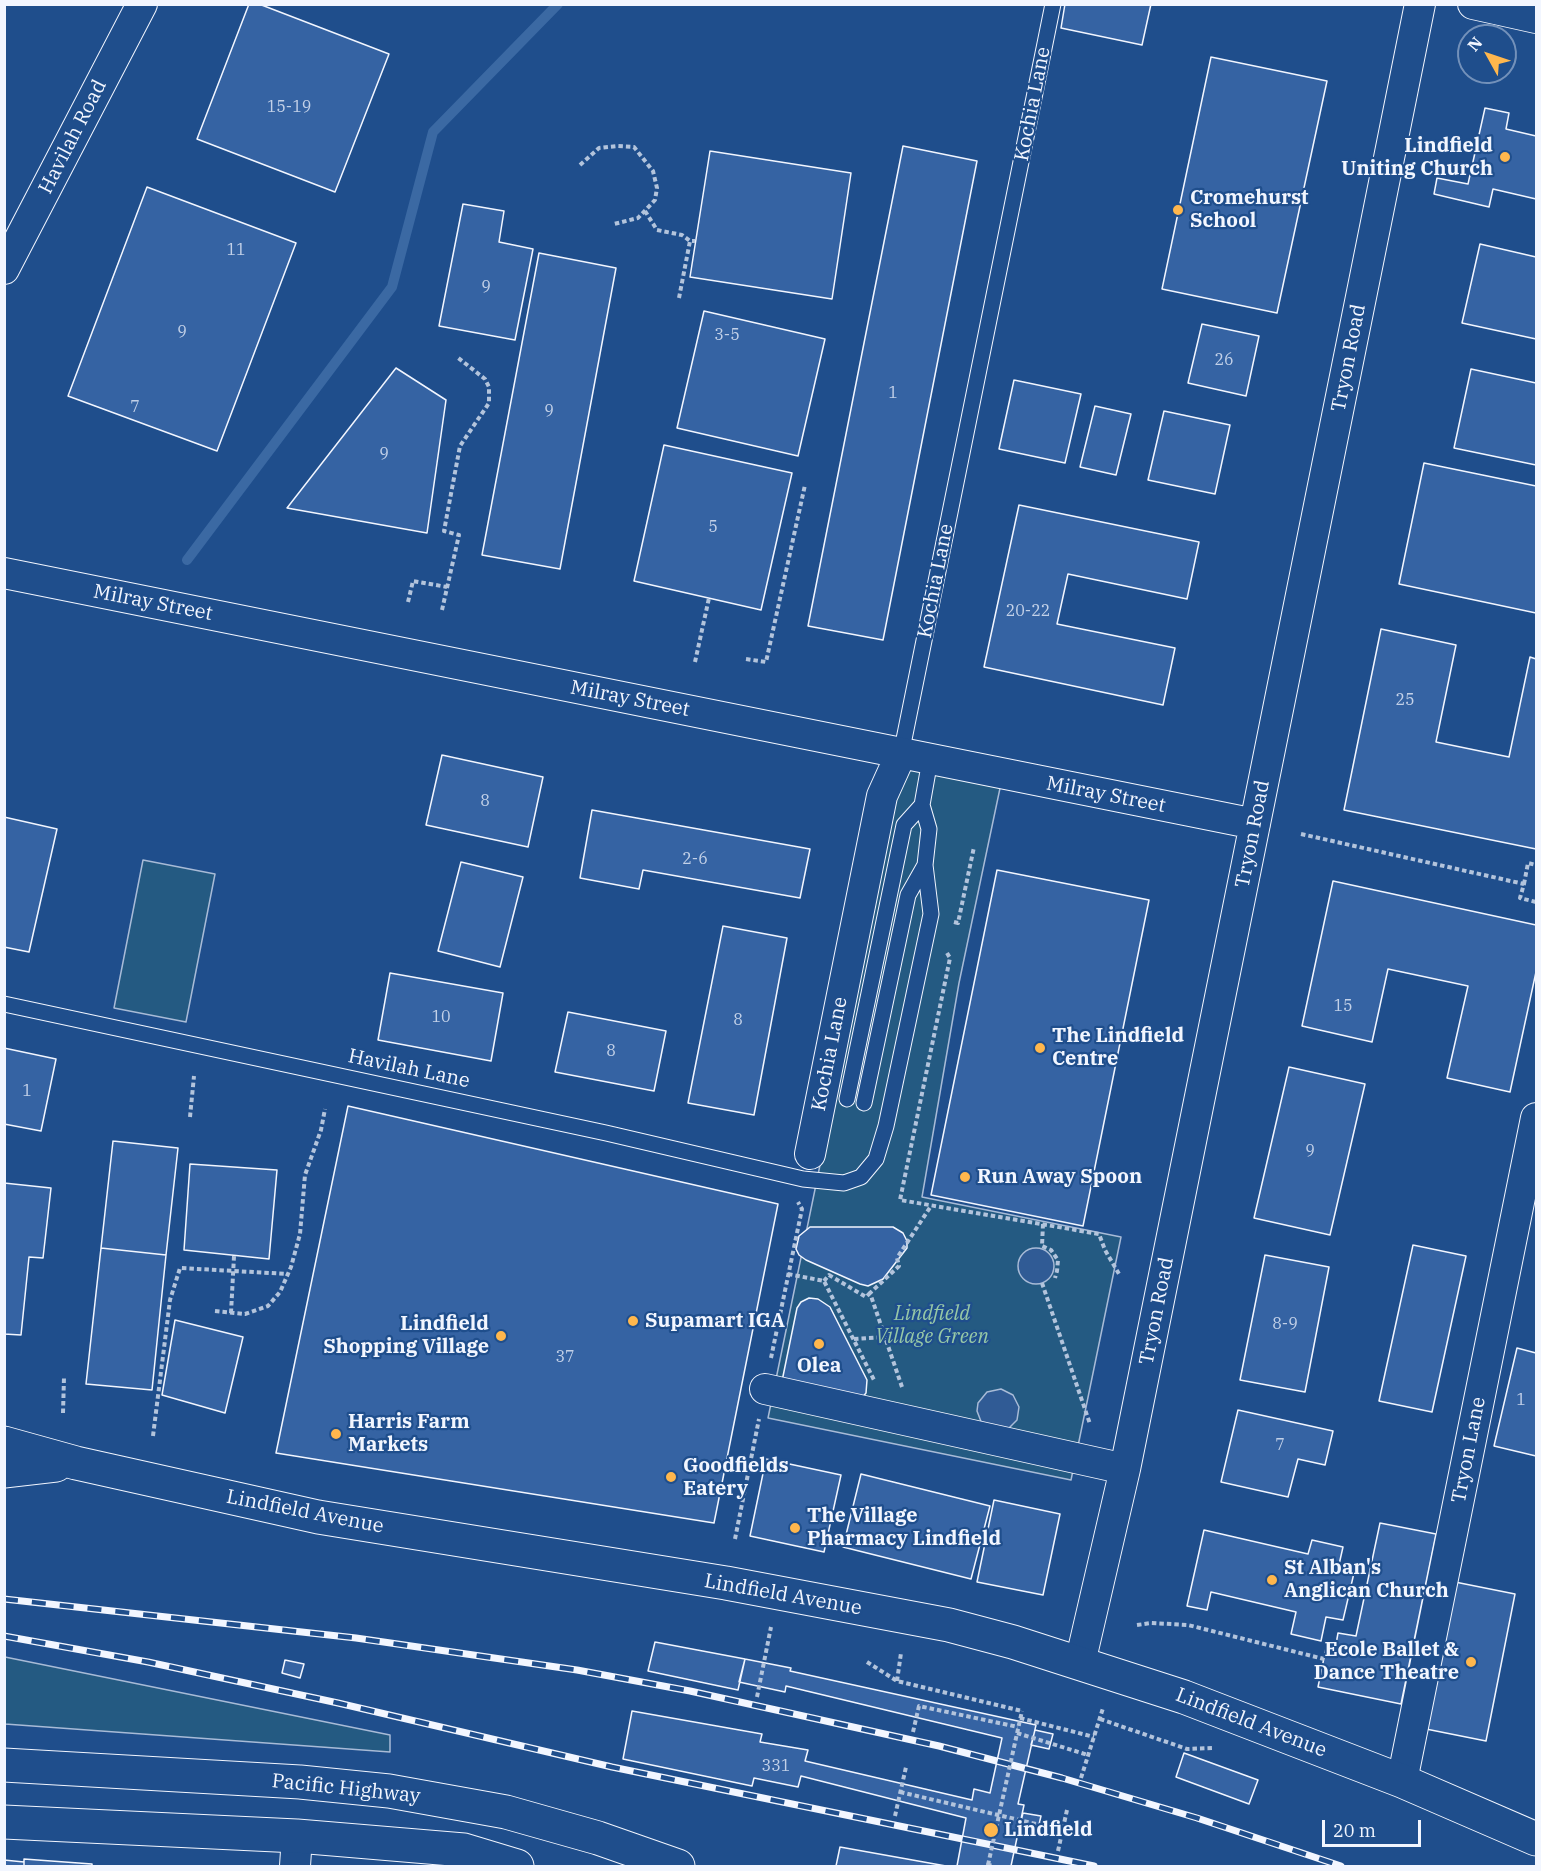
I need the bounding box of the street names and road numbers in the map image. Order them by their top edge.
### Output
street label: Kochia Lane [1010,45,1056,163]
street label: Havilah Road [34,76,112,198]
street label: Tryon Road [1327,302,1371,414]
street label: Kochia Lane [913,522,959,640]
street label: Milray Street [91,580,215,626]
street label: Milray Street [568,676,692,722]
street label: Milray Street [1044,772,1168,818]
street label: Tryon Road [1231,778,1275,890]
street label: Kochia Lane [807,995,853,1113]
street label: Havilah Lane [346,1044,472,1094]
street label: Tryon Road [1135,1255,1179,1367]
street label: Tryon Lane [1447,1395,1491,1505]
street label: Lindfield Avenue [224,1485,386,1539]
street label: Lindfield Avenue [702,1569,864,1621]
street label: Lindfield Avenue [1172,1683,1330,1763]
street label: Pacific Highway [270,1769,422,1809]

